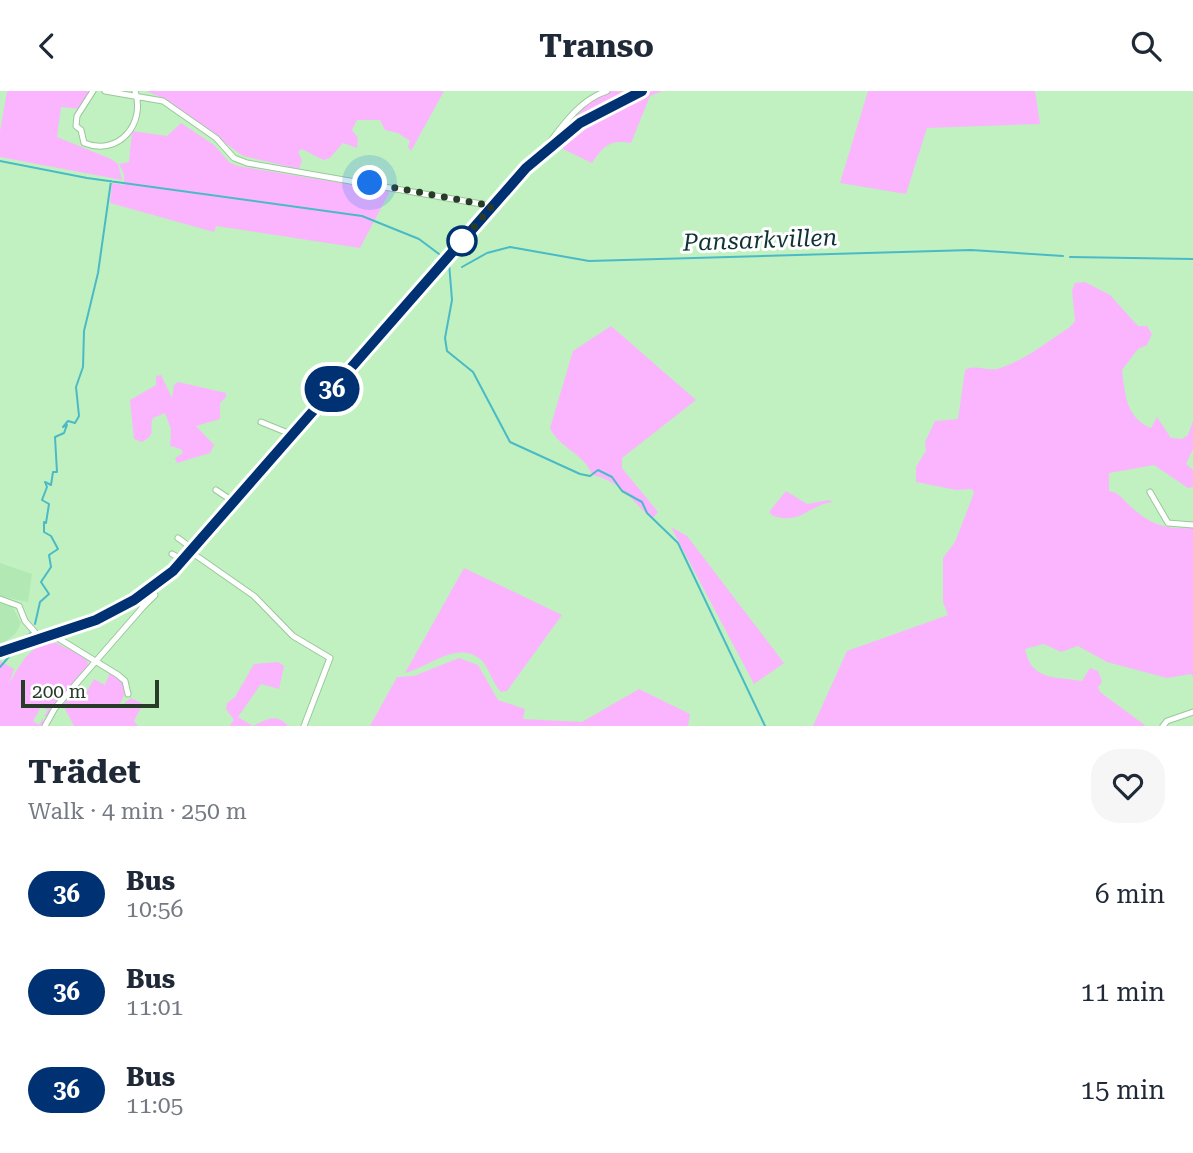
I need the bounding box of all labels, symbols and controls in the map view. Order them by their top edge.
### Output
icon: back [28,27,66,65]
text: Transo [539,27,654,65]
icon: search [1127,27,1165,65]
your location [352,165,387,200]
water label: Pansarkvillen [681,223,838,257]
unlabelled marker [447,226,477,256]
line badge: 36 [300,366,364,412]
text: 36 [319,375,345,403]
scale bar [21,677,159,709]
text: 200 m [32,680,86,703]
button: heart [1091,749,1165,823]
text: Trädet [28,752,141,791]
text: Walk · 4 min · 250 m [28,798,247,825]
text: Bus [126,866,175,896]
text: 6 min [1095,879,1165,909]
text: 36 [53,880,80,908]
text: 10:56 [126,896,183,923]
text: Bus [126,964,175,994]
text: 11 min [1081,977,1165,1007]
text: 36 [53,978,80,1006]
text: 11:01 [126,994,183,1021]
text: Bus [126,1062,175,1092]
text: 15 min [1081,1075,1165,1105]
text: 36 [53,1076,80,1104]
text: 11:05 [126,1092,183,1119]

